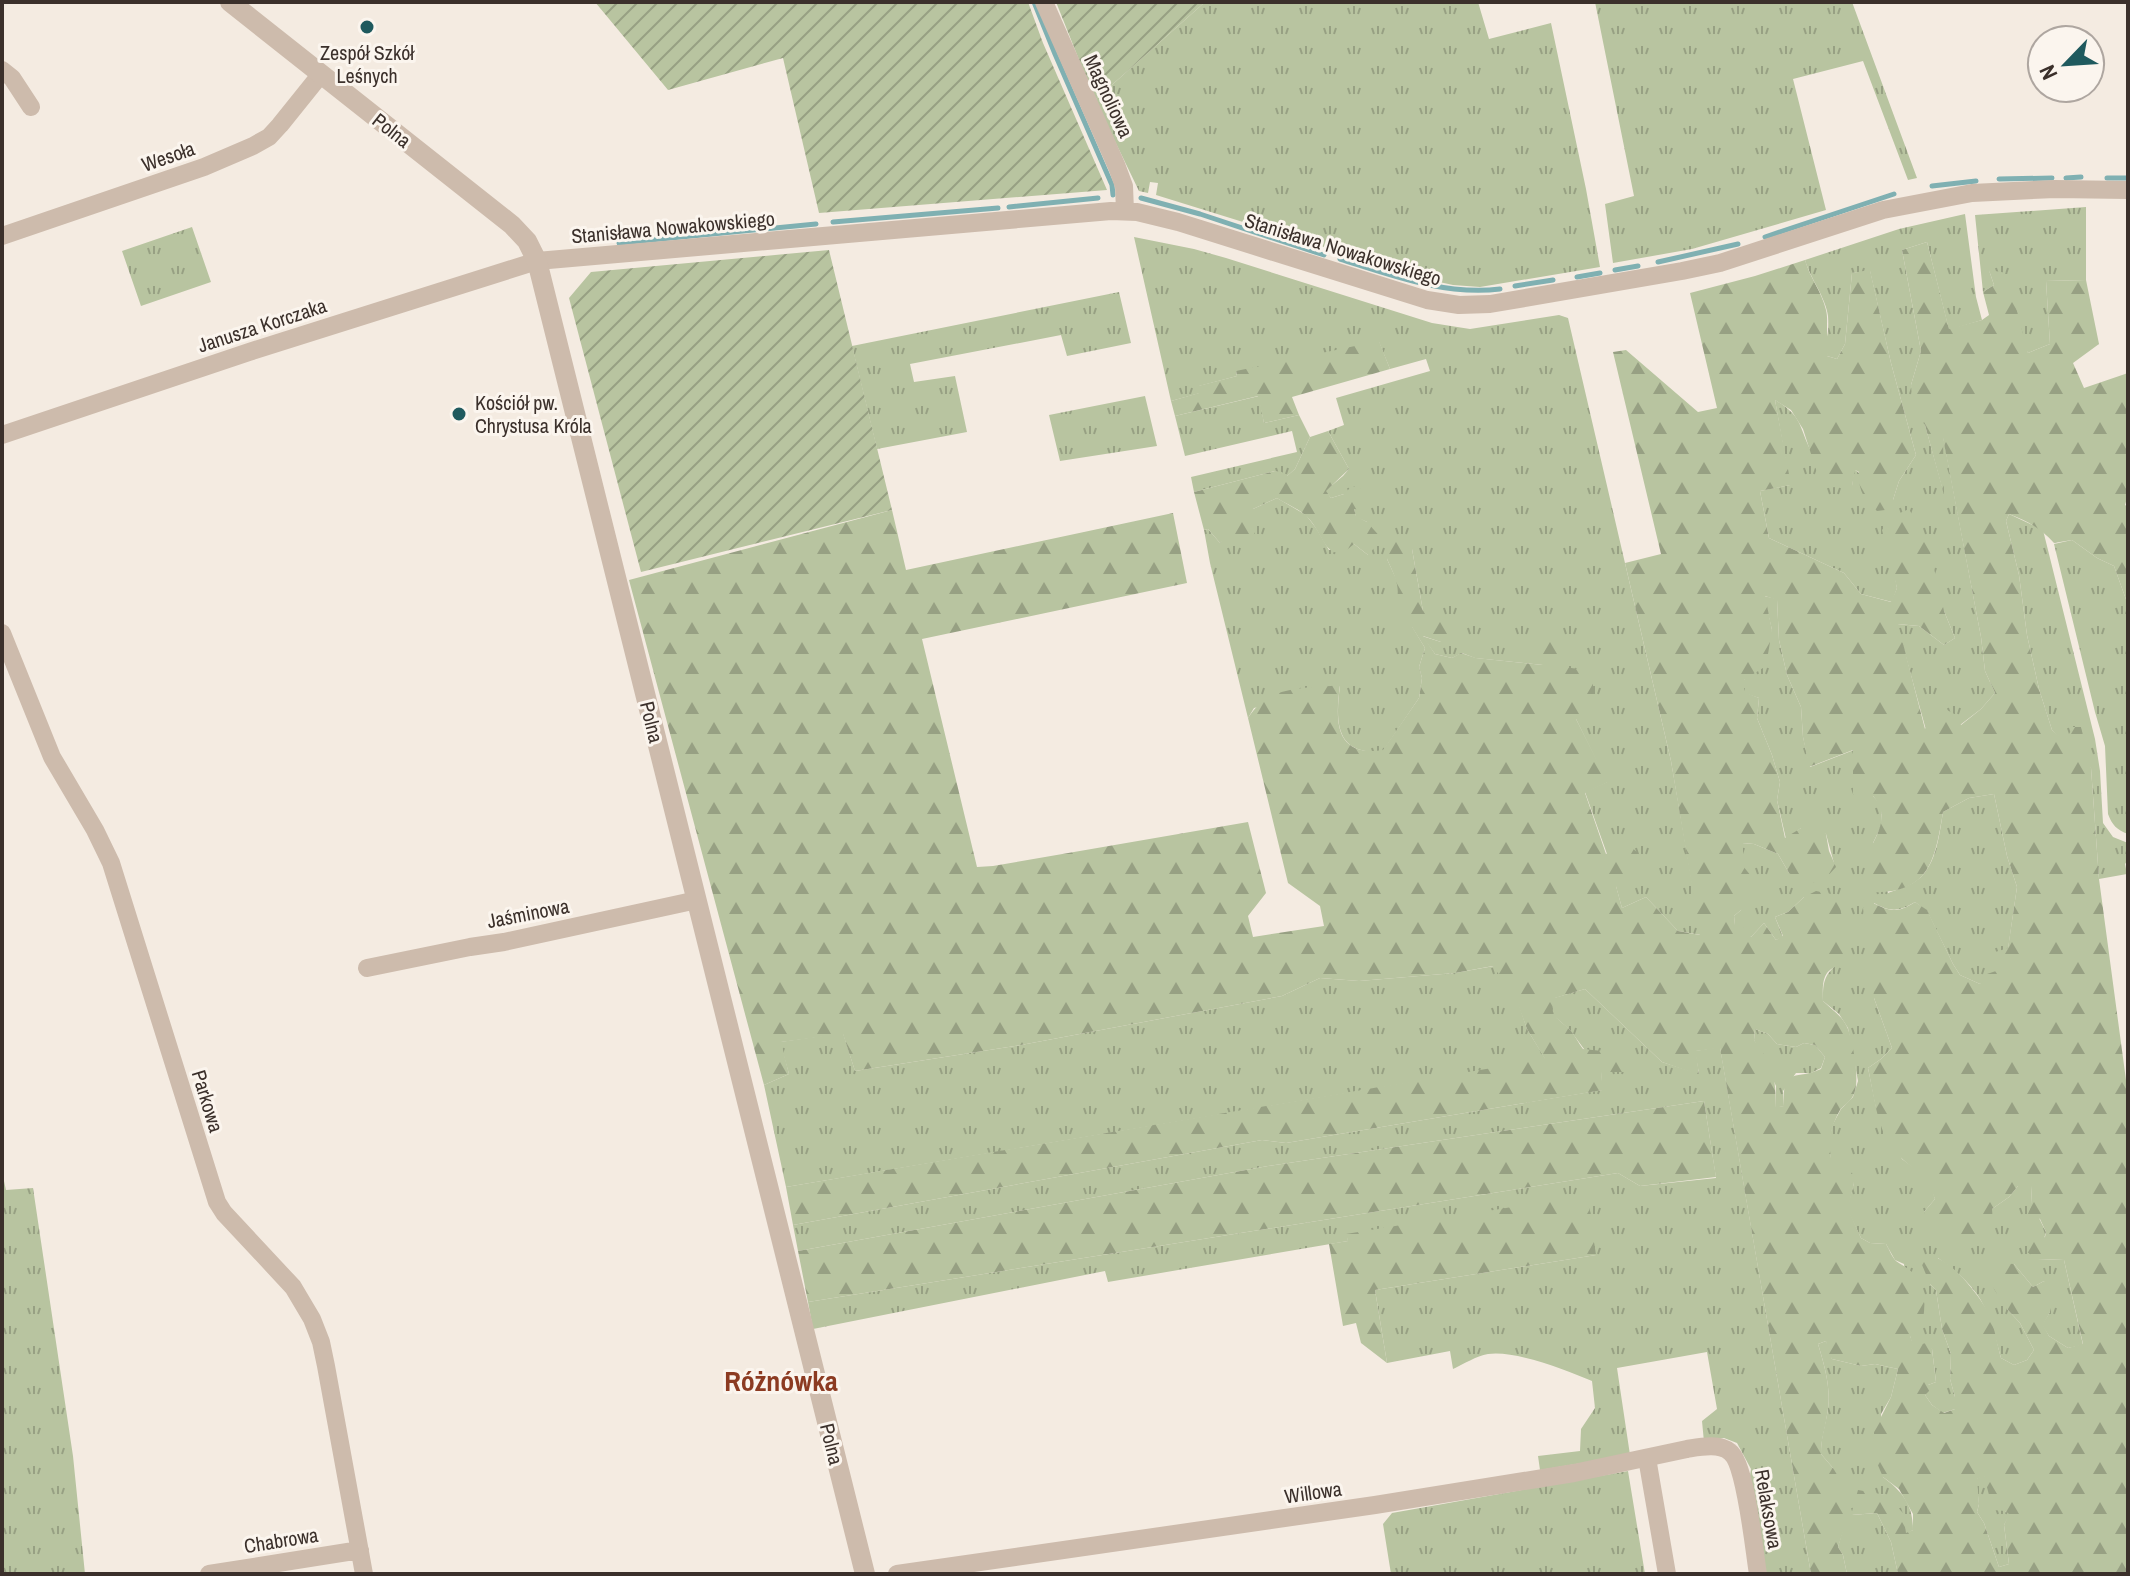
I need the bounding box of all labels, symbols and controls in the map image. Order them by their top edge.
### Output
marker: Zespół Szkół Leśnych [358,18,376,36]
north arrow [2026,24,2106,104]
place label: Zespół Szkół Leśnych [320,39,415,89]
street label: Magnoliowa [1078,50,1140,142]
text: N [2032,60,2064,85]
street label: Polna [367,106,417,154]
street label: Wesoła [138,134,198,178]
street label: Stanisława Nowakowskiego [570,205,776,249]
street label: Stanisława Nowakowskiego [1241,206,1445,292]
street label: Janusza Korczaka [194,291,330,359]
place label: Kościół pw. Chrystusa Króla [475,389,592,439]
marker: Kościół pw. Chrystusa Króla [450,405,468,423]
street label: Polna [634,698,670,746]
street label: Jaśminowa [485,892,571,934]
street label: Parkowa [186,1067,230,1135]
district label: Różnówka [724,1362,838,1400]
street label: Polna [814,1420,850,1468]
street label: Relaksowa [1749,1467,1789,1551]
street label: Willowa [1283,1475,1343,1509]
street label: Chabrowa [242,1521,320,1559]

